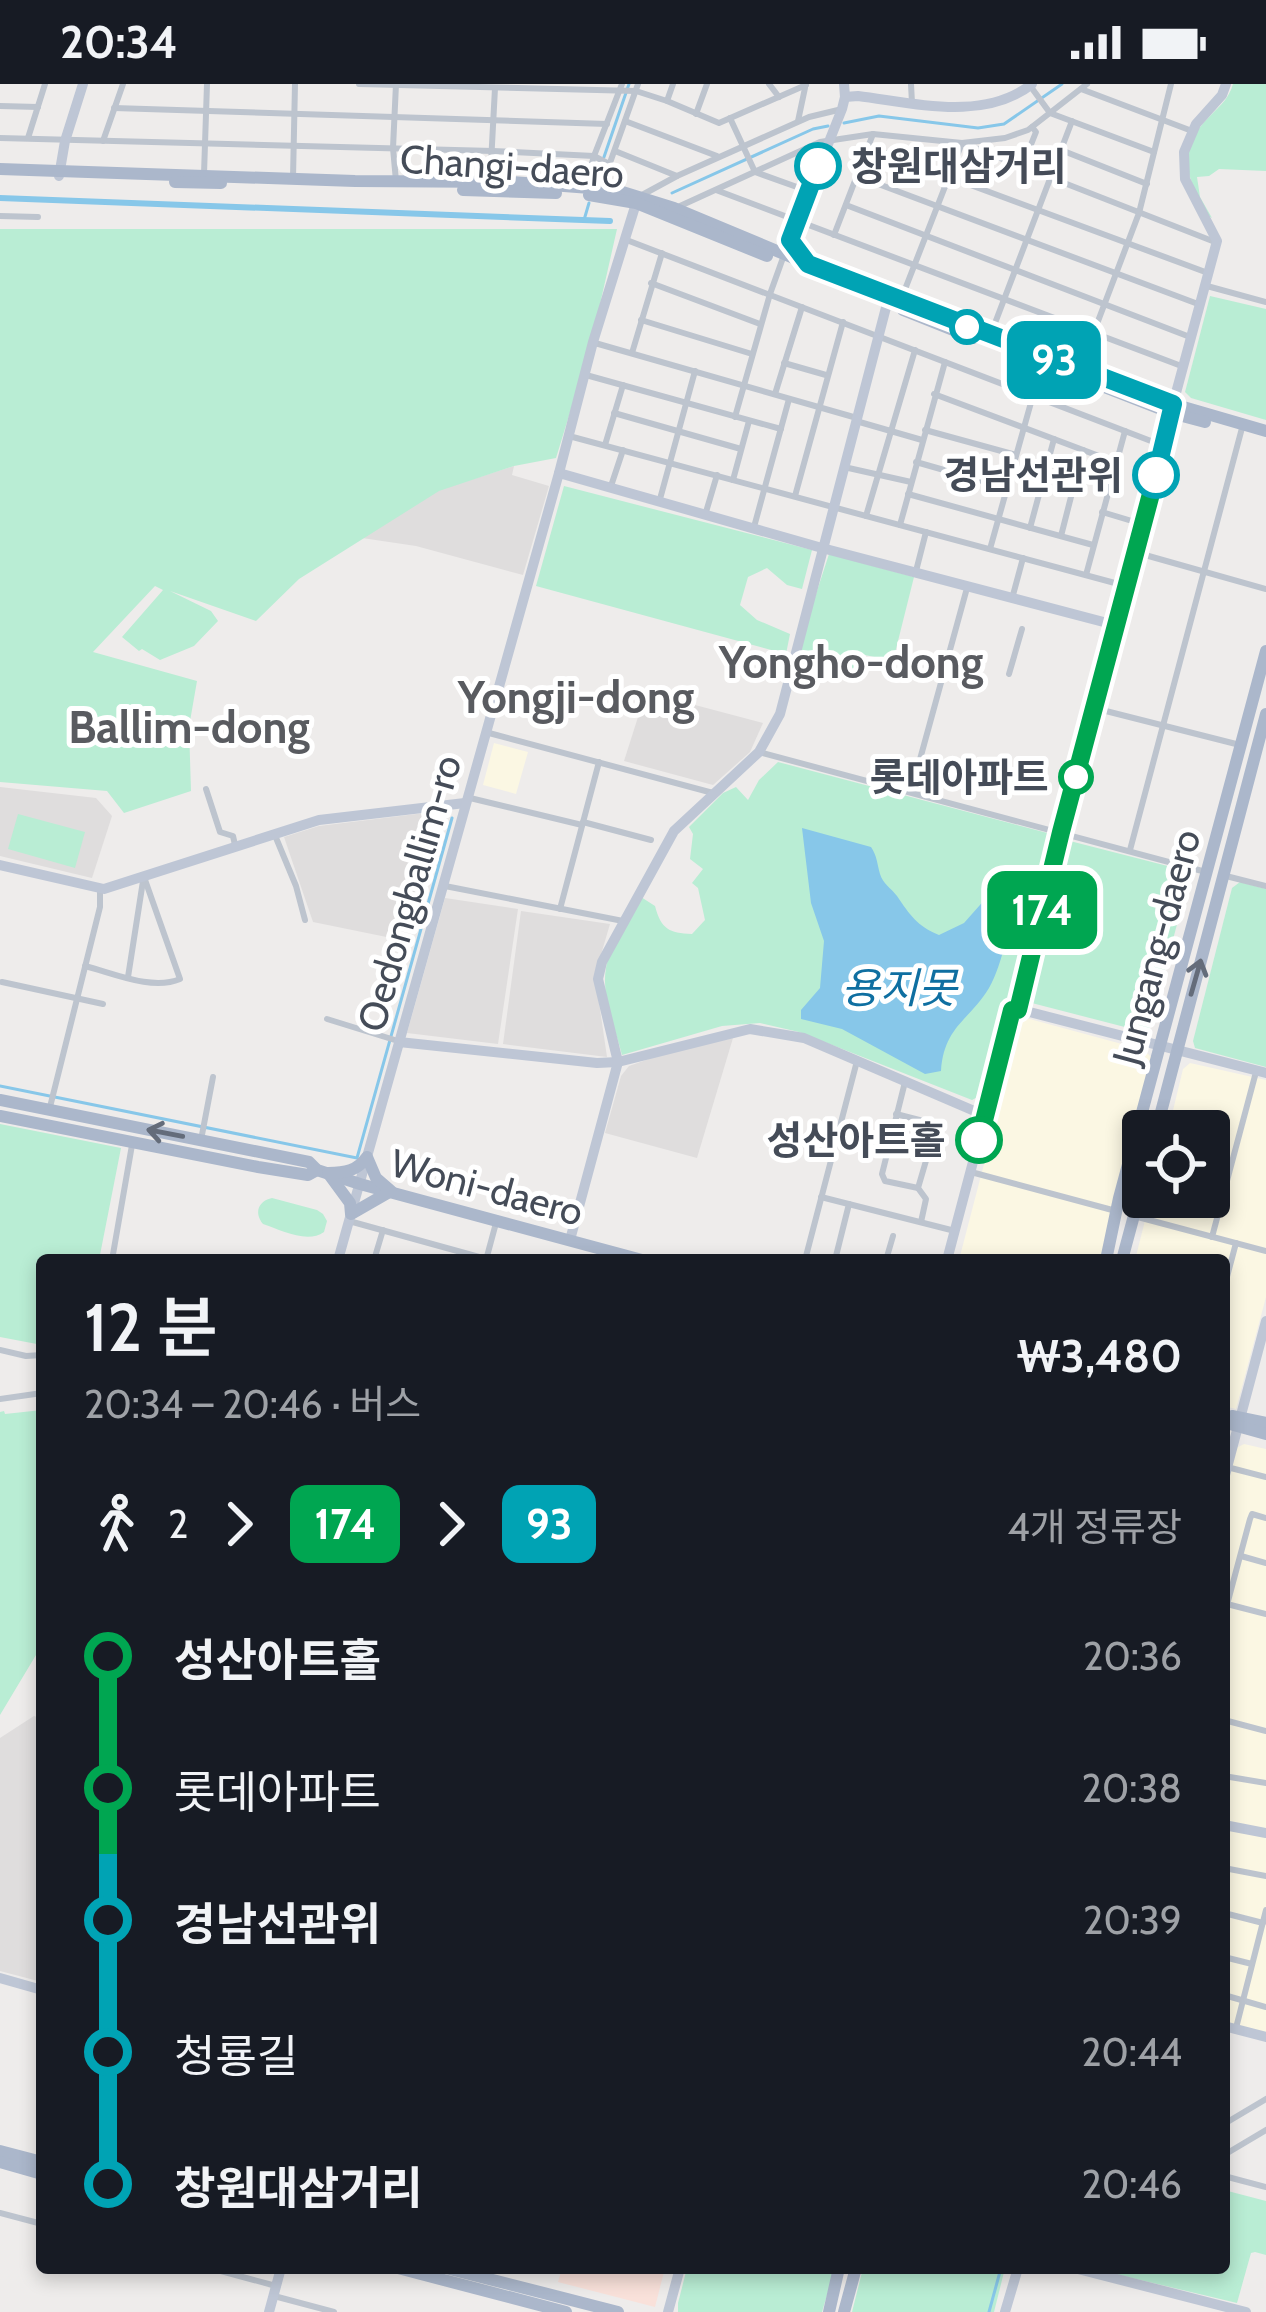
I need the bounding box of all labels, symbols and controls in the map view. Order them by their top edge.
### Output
text: 20:34 [60,15,178,69]
street label: Changi-daero [398,134,626,198]
place label: 창원대삼거리 [851,142,1066,190]
marker: 창원대삼거리 [796,144,840,188]
unlabelled marker [951,311,983,343]
line badge: 93 [1000,321,1108,399]
text: 93 [1031,334,1077,386]
place label: 경남선관위 [944,451,1123,499]
marker: 경남선관위 [1134,453,1178,497]
district label: Yongho-dong [718,635,984,689]
district label: Yongji-dong [457,670,695,724]
district label: Ballim-dong [68,700,310,754]
street label: Oedongballim-ro [347,749,471,1037]
place label: 롯데아파트 [870,753,1049,801]
marker: 롯데아파트 [1060,761,1092,793]
street label: Jungang-daero [1101,824,1210,1071]
line badge: 174 [973,871,1111,949]
text: 174 [1011,884,1073,936]
one-way arrow [1186,959,1208,997]
water label: 용지못 [841,962,959,1014]
map controls [1122,1110,1230,1218]
button: locate [1122,1110,1230,1218]
place label: 성산아트홀 [767,1116,946,1164]
marker: 성산아트홀 [957,1118,1001,1162]
one-way arrow [146,1120,184,1143]
street label: Woni-daero [386,1138,588,1236]
text: 12 분 [84,1287,218,1368]
text: ₩3,480 [1017,1329,1182,1383]
text: 20:34 – 20:46 · 버스 [84,1380,421,1428]
icon: walk [84,1491,150,1557]
icon: forward [206,1491,272,1557]
icon: forward [418,1491,484,1557]
text: 174 [314,1498,376,1550]
text: 93 [526,1498,572,1550]
text: 2 [168,1500,188,1548]
text: 4개 정류장 [1007,1503,1182,1551]
text: 20:36 [1083,1632,1182,1680]
text: 성산아트홀 [174,1633,381,1687]
text: 20:38 [1081,1764,1182,1812]
text: 롯데아파트 [174,1765,381,1819]
text: 20:39 [1083,1896,1182,1944]
text: 경남선관위 [174,1897,381,1951]
text: 20:44 [1081,2028,1182,2076]
text: 청룡길 [174,2029,298,2083]
text: 20:46 [1082,2160,1182,2208]
text: 창원대삼거리 [174,2161,422,2215]

